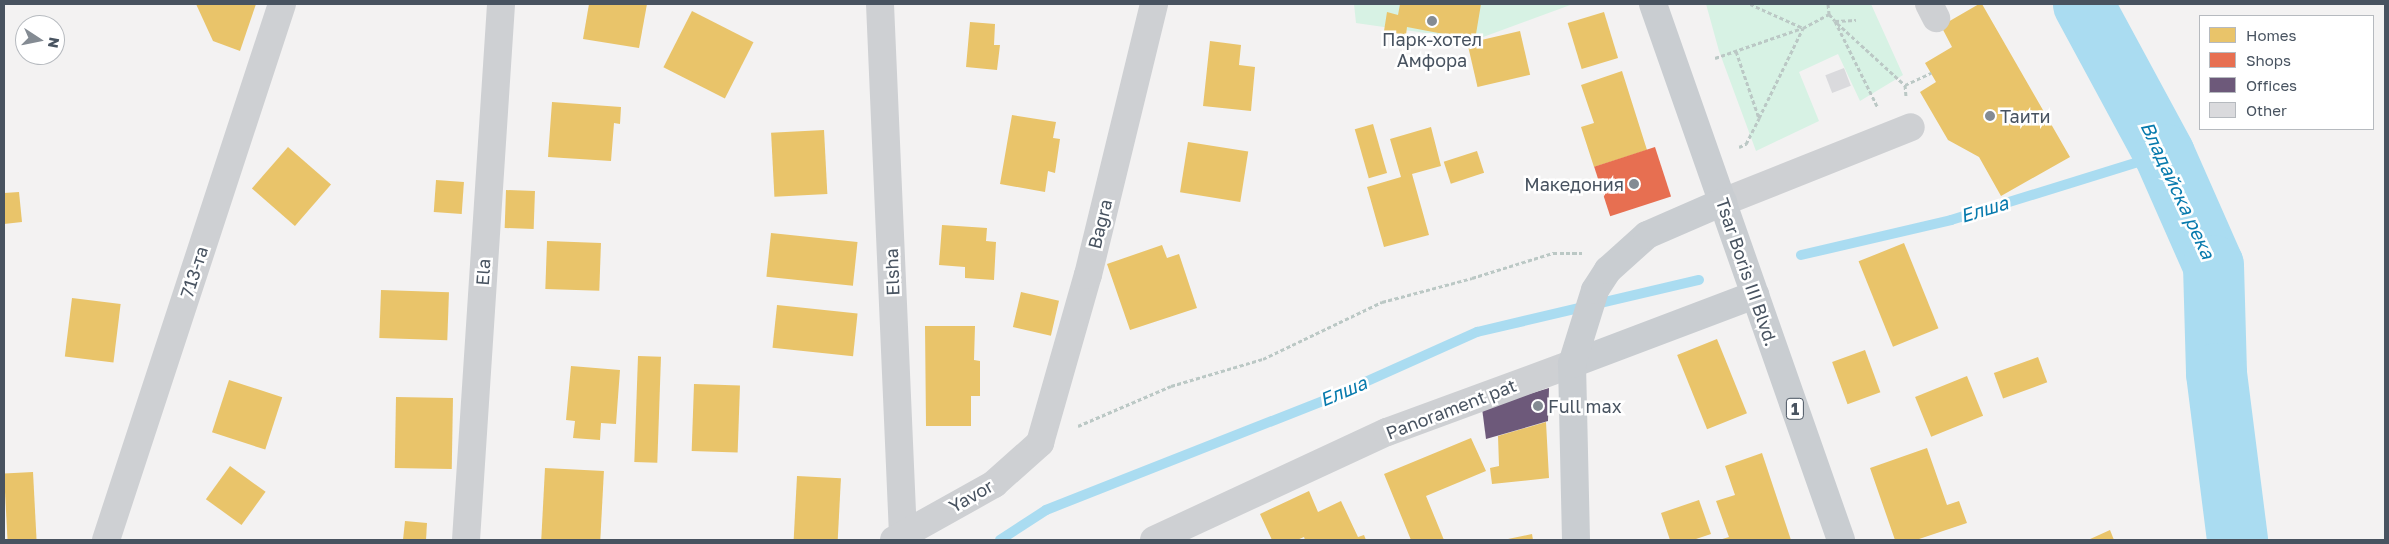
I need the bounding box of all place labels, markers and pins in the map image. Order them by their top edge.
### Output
marker: Парк-хотел Амфора [1426,15,1438,27]
place label: Парк-хотел Амфора [1382,29,1482,72]
place label: Таити [2000,105,2050,127]
marker: Таити [1984,110,1996,122]
place label: Македония [1524,173,1624,195]
marker: Македония [1628,178,1640,190]
place label: Full max [1548,395,1622,417]
marker: Full max [1532,400,1544,412]

